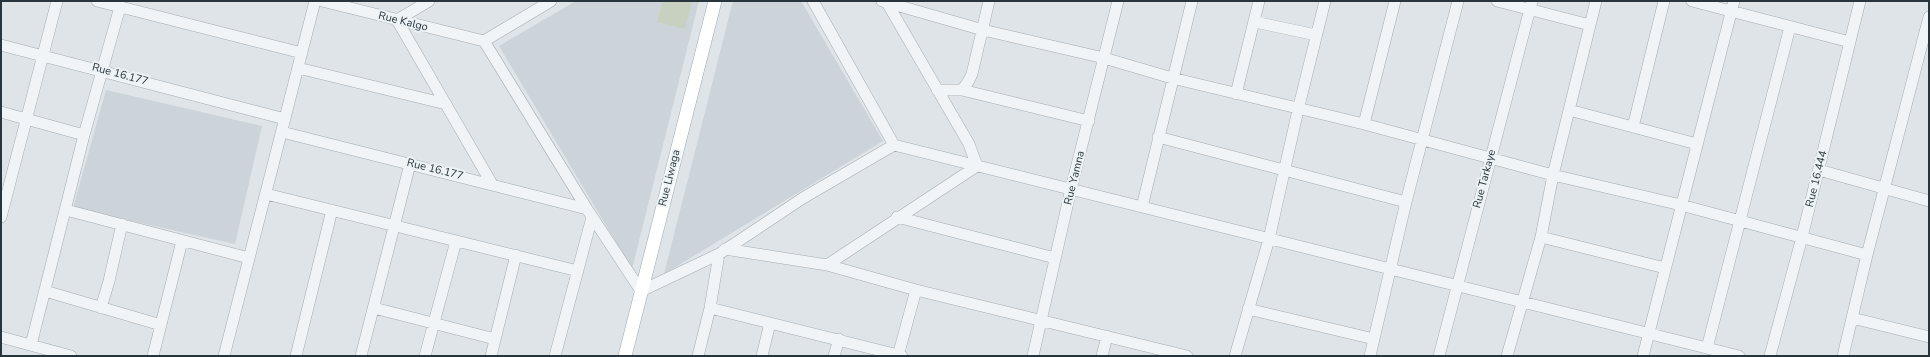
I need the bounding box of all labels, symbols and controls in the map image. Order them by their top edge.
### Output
street label: Rue Kalgo [377,9,429,35]
street label: Rue 16.177 [90,61,150,89]
street label: Rue Liwaga [657,148,683,208]
street label: Rue Tarkaye [1471,148,1499,210]
street label: Rue 16.444 [1804,149,1830,209]
street label: Rue Yamna [1062,150,1088,206]
street label: Rue 16.177 [405,157,465,183]

